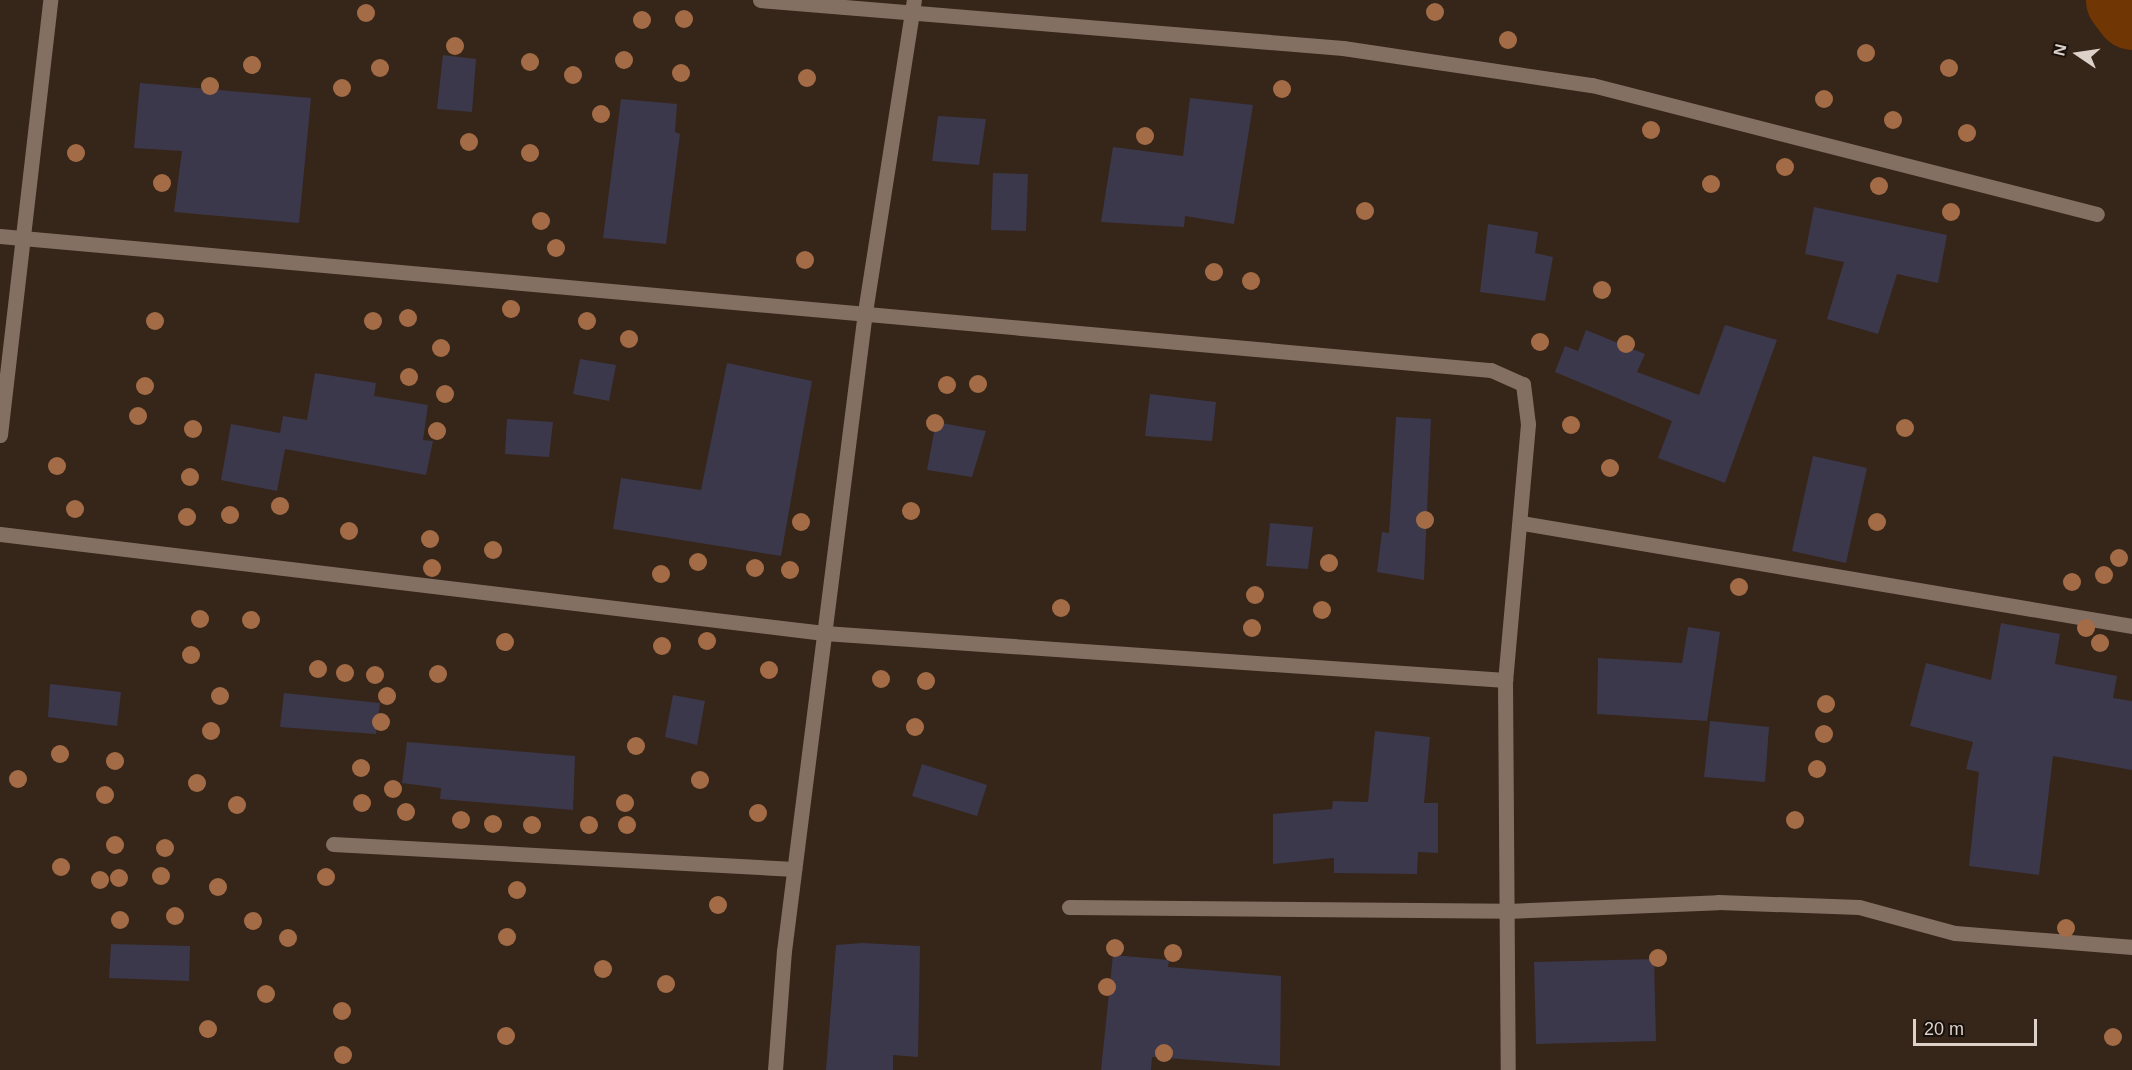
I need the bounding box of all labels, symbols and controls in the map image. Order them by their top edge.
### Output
north arrow [2048,24,2108,84]
text: N [2050,42,2070,57]
scale bar [1916,1007,2040,1045]
text: 20 m [1924,1019,1964,1039]

